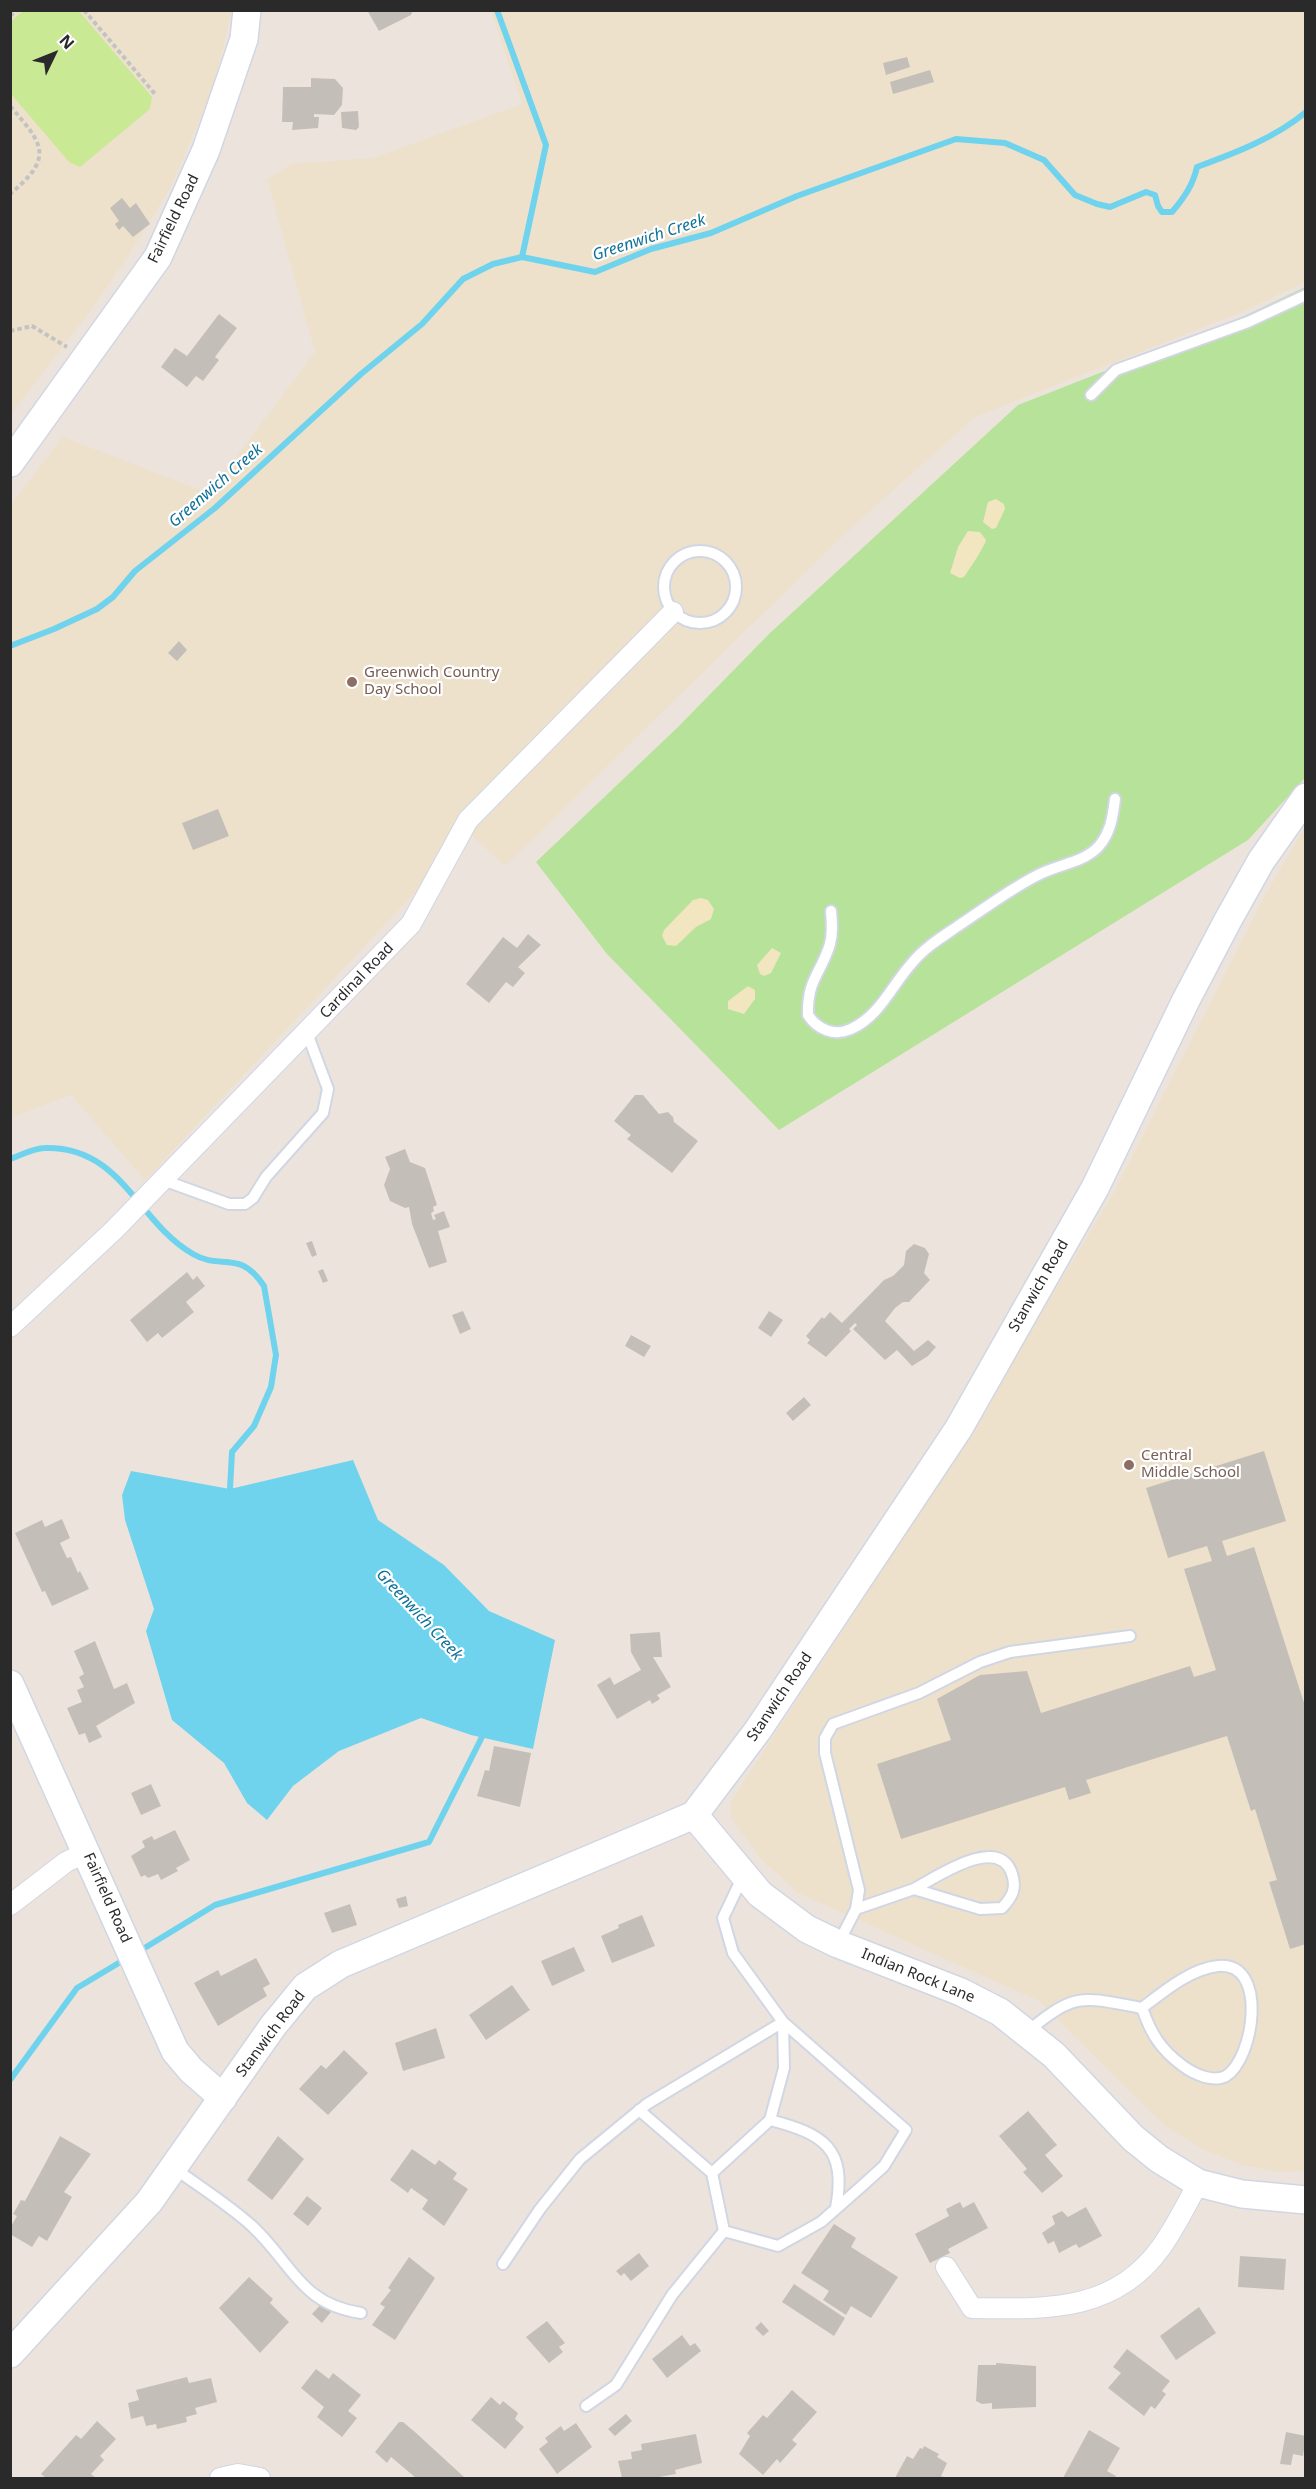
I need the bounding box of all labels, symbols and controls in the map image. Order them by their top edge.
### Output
north arrow [24,24,84,84]
text: N [55,29,80,54]
street label: Fairfield Road [145,172,203,266]
water label: Greenwich Creek [590,211,708,265]
water label: Greenwich Creek [165,440,267,532]
place label: Greenwich Country Day School [364,664,499,699]
marker: Greenwich Country Day School [345,675,359,689]
street label: Cardinal Road [316,939,398,1023]
street label: Stanwich Road [1005,1237,1073,1335]
place label: Central Middle School [1141,1447,1240,1482]
marker: Central Middle School [1122,1458,1136,1472]
water label: Greenwich Creek [372,1565,466,1665]
street label: Stanwich Road [744,1649,816,1745]
street label: Fairfield Road [79,1850,135,1946]
street label: Indian Rock Lane [859,1945,977,2007]
street label: Stanwich Road [233,1987,309,2081]

